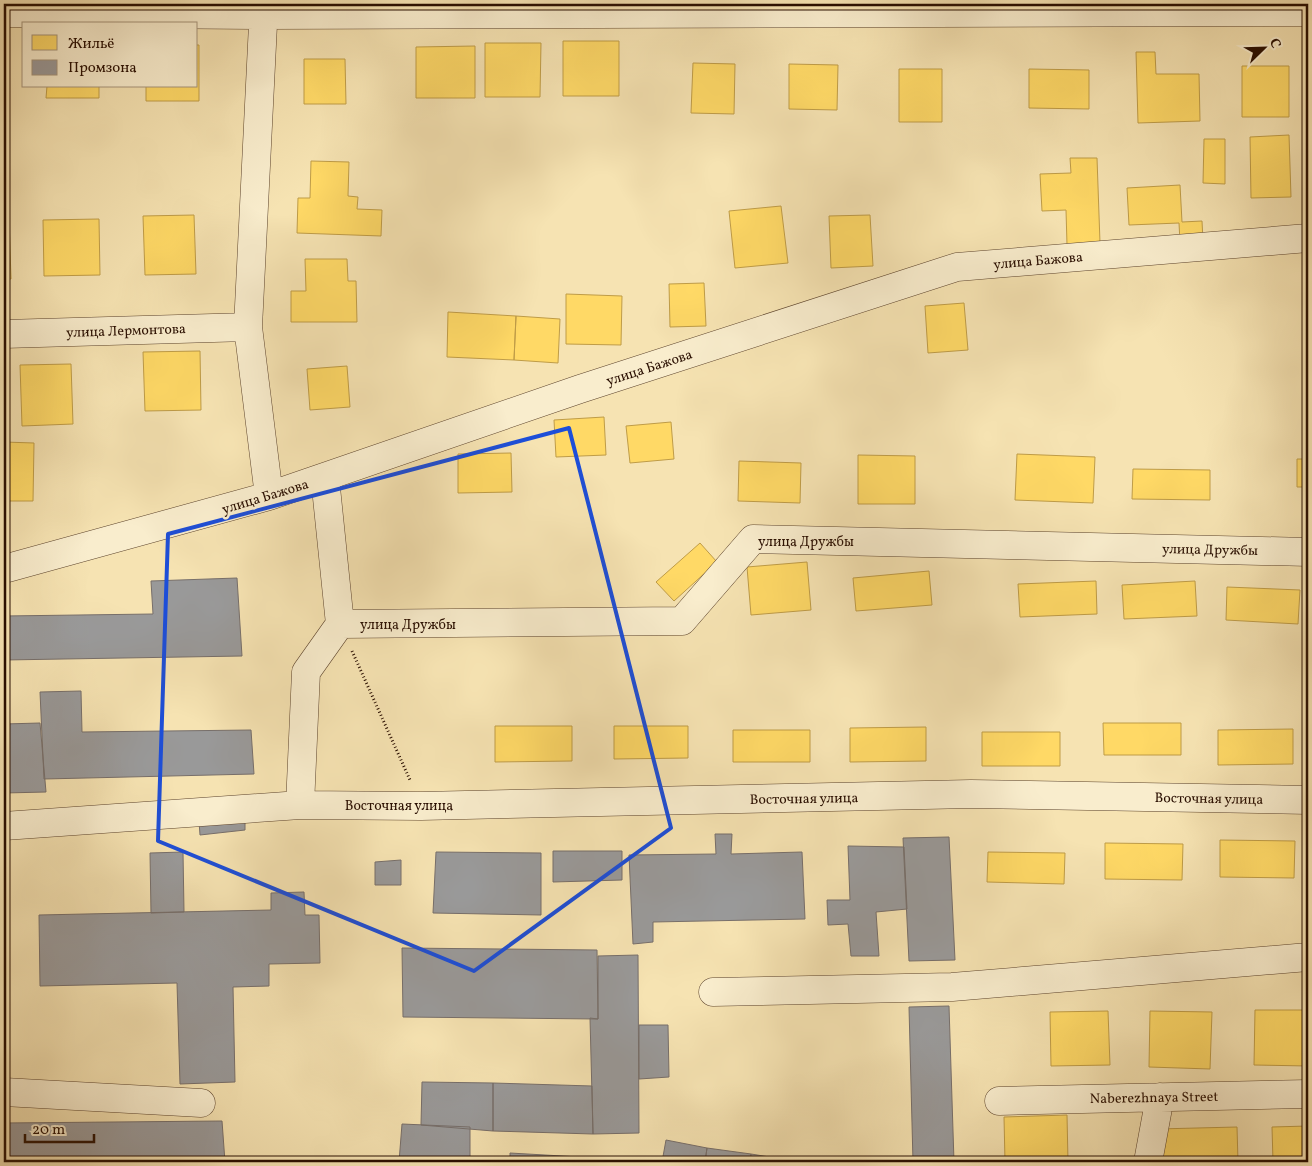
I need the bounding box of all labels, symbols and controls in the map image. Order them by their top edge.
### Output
legend [22,22,198,88]
north arrow [1240,22,1290,72]
text: Жильё [68,34,114,55]
text: С [1264,36,1285,51]
text: Промзона [68,58,137,79]
street label: улица Бажова [993,248,1084,275]
street label: улица Лермонтова [66,320,186,343]
street label: улица Бажова [604,346,695,391]
street label: улица Бажова [220,475,311,520]
street label: улица Дружбы [758,533,854,552]
street label: улица Дружбы [1162,540,1258,561]
street label: улица Дружбы [360,616,456,635]
street label: Восточная улица [750,789,859,810]
street label: Восточная улица [1154,789,1263,810]
street label: Восточная улица [345,797,453,816]
street label: Naberezhnaya Street [1090,1088,1218,1109]
scale bar [25,1111,94,1143]
text: 20 m [32,1120,65,1141]

